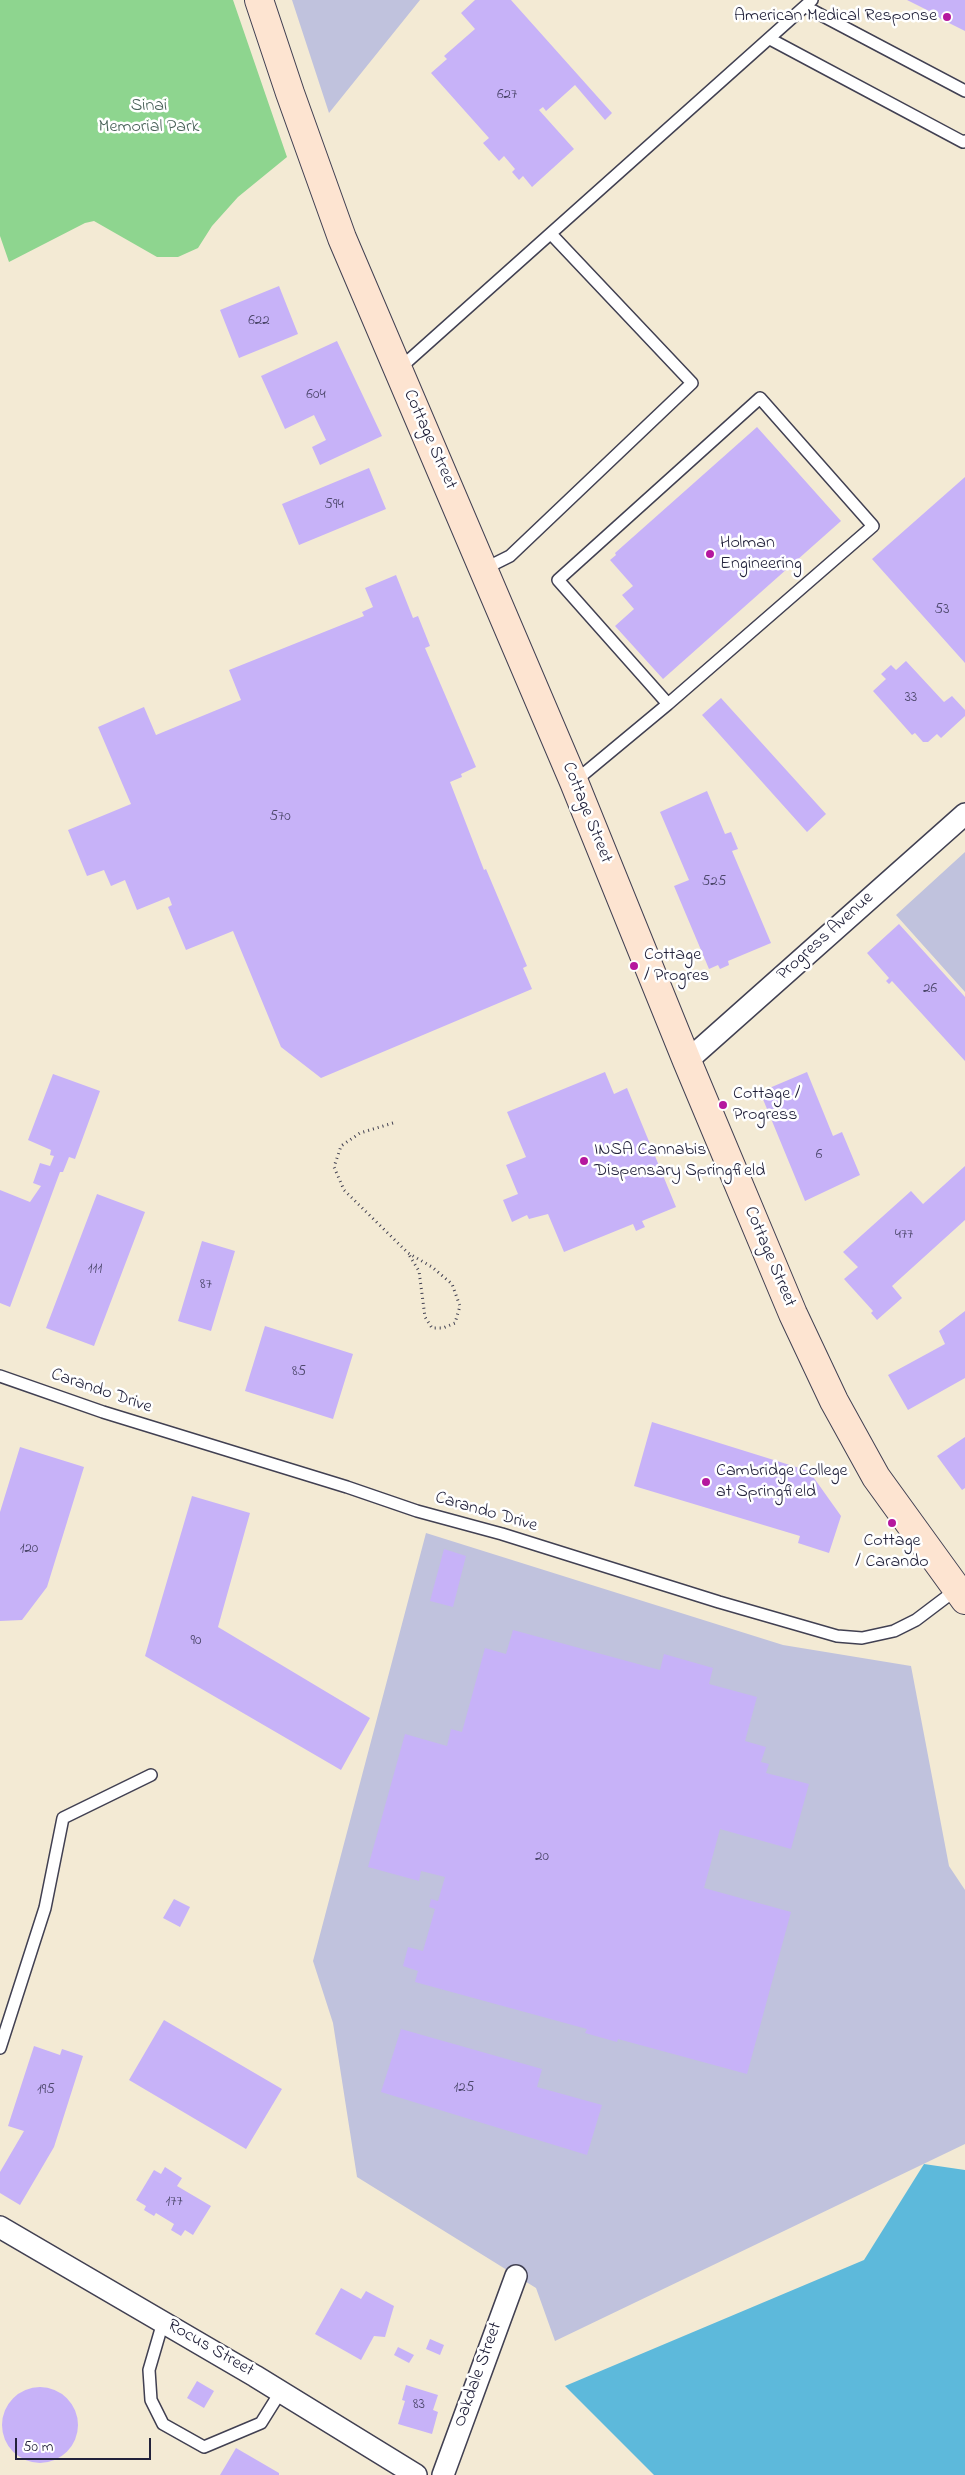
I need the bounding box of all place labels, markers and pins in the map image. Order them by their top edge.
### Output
place label: American Medical Response [734,6,937,28]
marker: American Medical Response [941,11,953,23]
place label: Holman Engineering [720,533,802,576]
marker: Holman Engineering [704,548,716,560]
place label: Cottage / Progres [644,945,709,988]
marker: Cottage / Progres [628,960,640,972]
place label: Cottage / Progress [733,1084,800,1126]
marker: Cottage / Progress [717,1099,729,1111]
place label: INSA Cannabis Dispensary Springfield [594,1140,765,1182]
marker: INSA Cannabis Dispensary Springfield [578,1155,590,1167]
place label: Cambridge College at Springfield [716,1461,848,1504]
marker: Cambridge College at Springfield [700,1476,712,1488]
marker: Cottage / Carando [886,1517,898,1529]
place label: Cottage / Carando [855,1531,929,1574]

